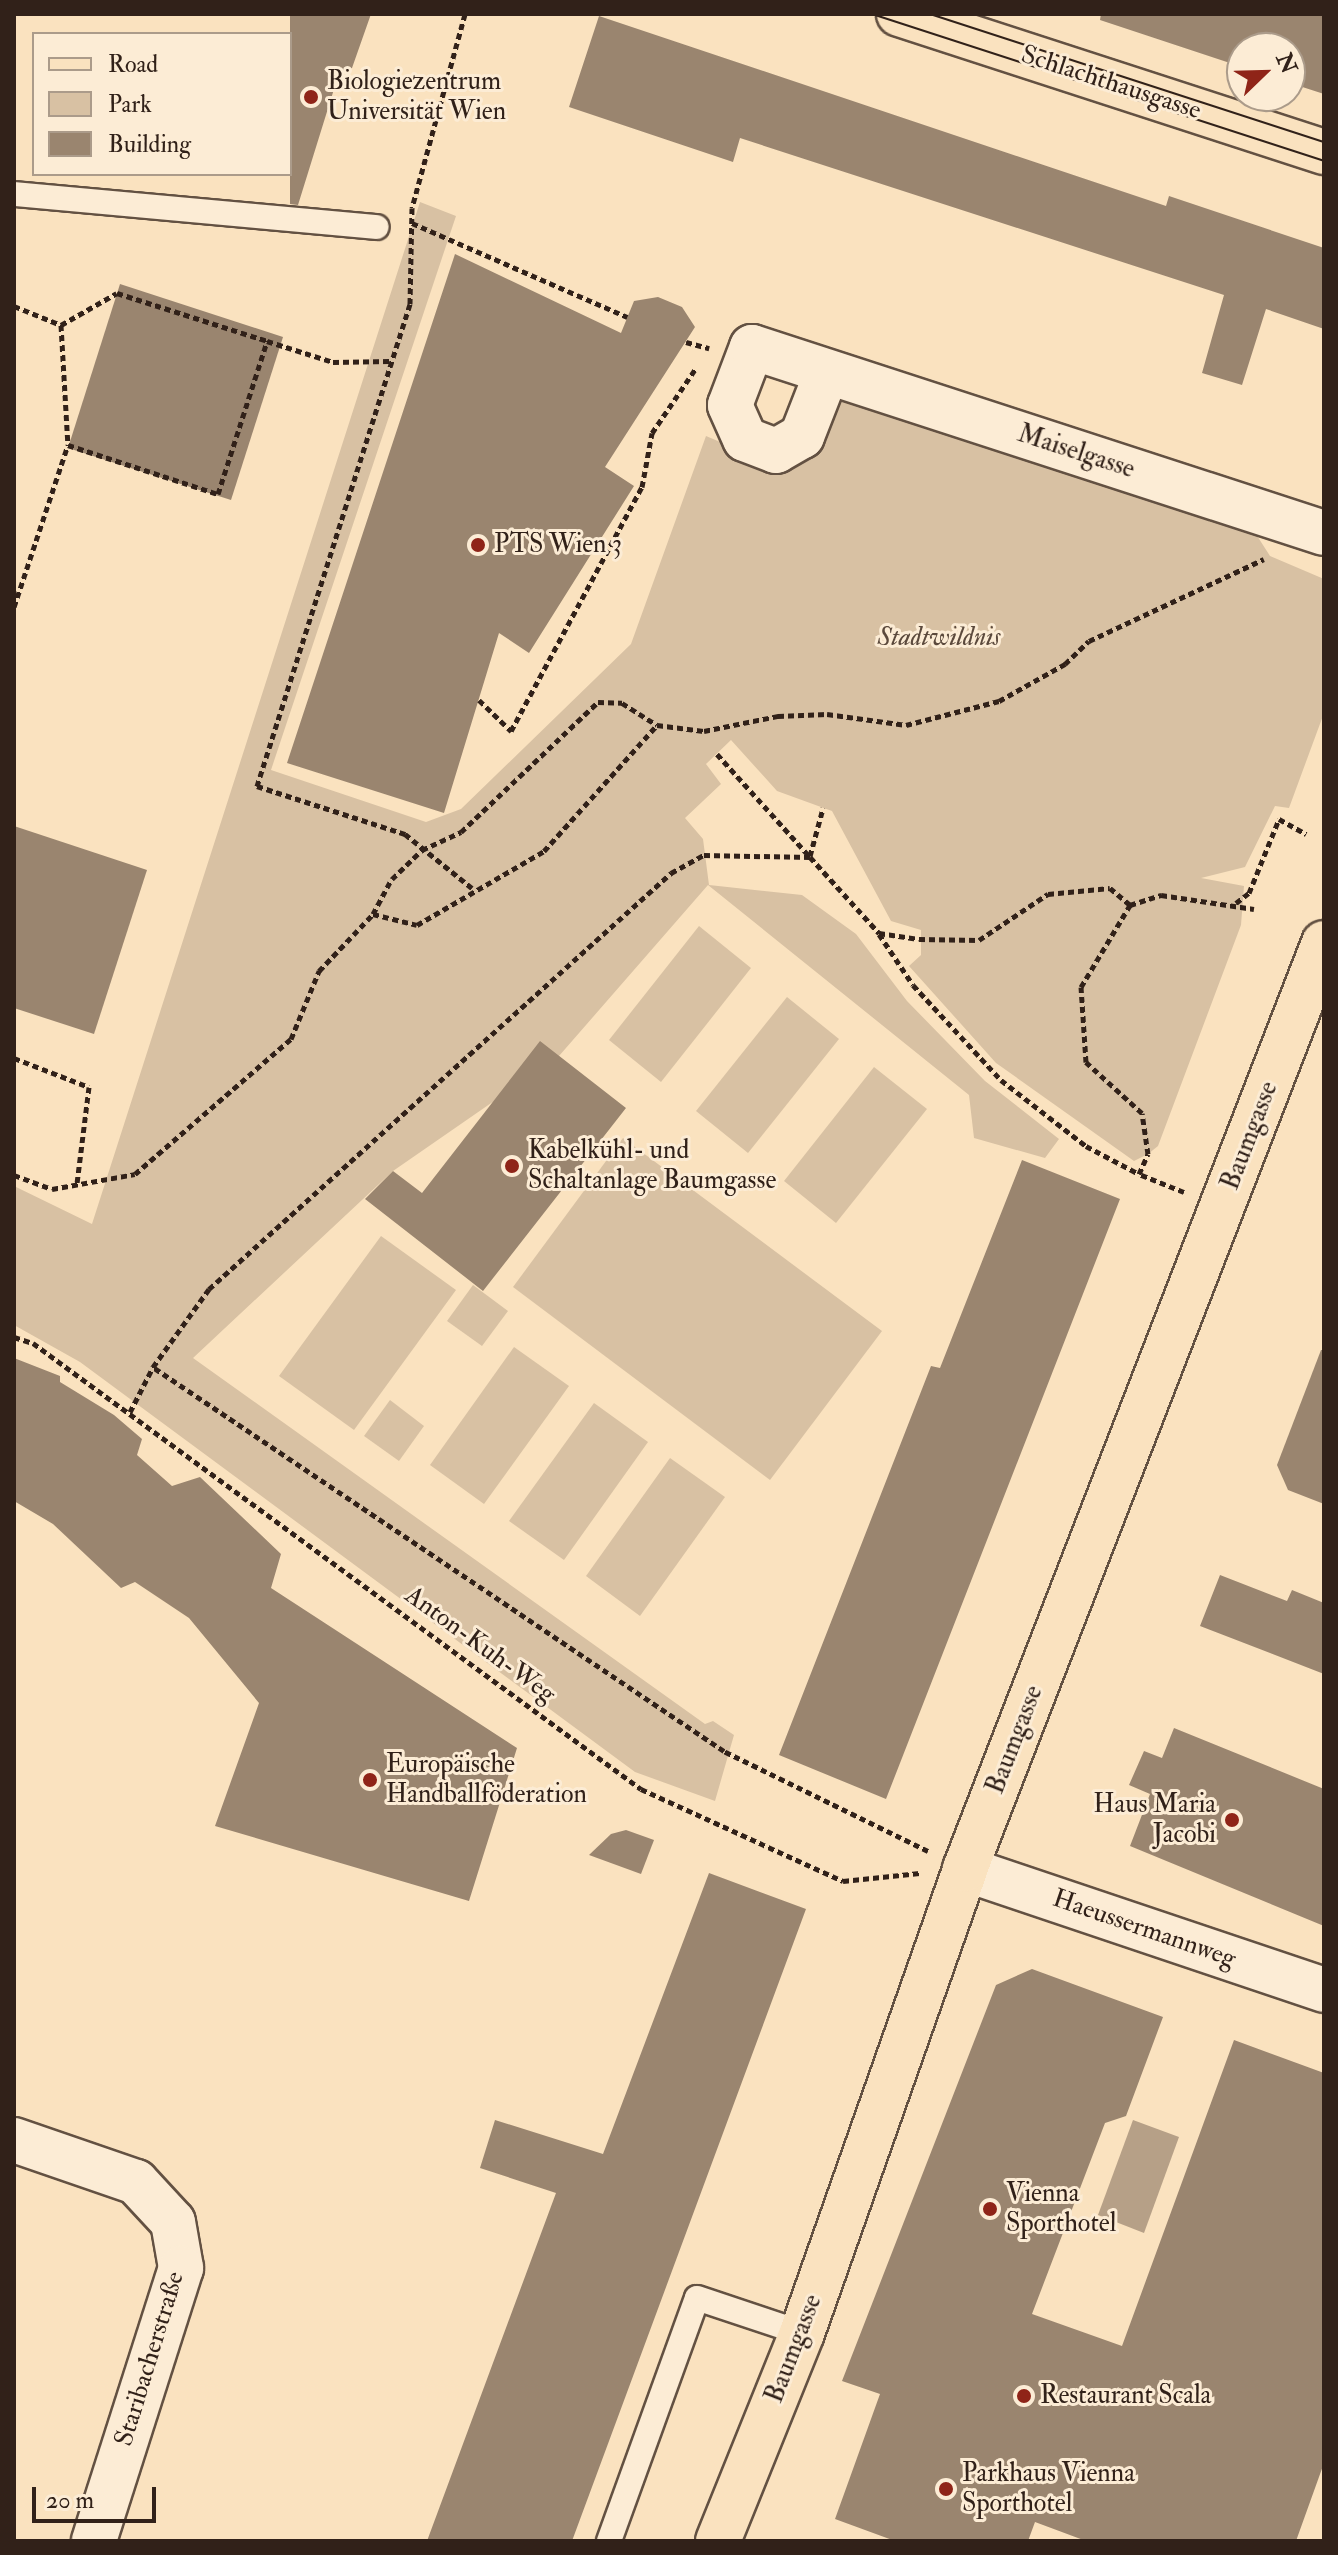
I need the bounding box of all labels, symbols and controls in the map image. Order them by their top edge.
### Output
legend [32,32,292,176]
north arrow [1226,32,1306,112]
street label: Schlachthausgasse [1017,39,1205,127]
text: Road [108,49,158,80]
text: N [1270,49,1303,78]
place label: Biologiezentrum Universität Wien [327,66,506,128]
marker: Biologiezentrum Universität Wien [302,88,320,106]
text: Park [108,89,152,120]
text: Building [108,129,191,160]
street label: Maiselgasse [1014,418,1138,486]
place label: PTS Wien 3 [494,529,622,561]
marker: PTS Wien 3 [469,536,487,554]
park label: Stadtwildnis [878,622,1000,654]
street label: Baumgasse [1215,1077,1285,1195]
place label: Kabelkühl- und Schaltanlage Baumgasse [528,1135,776,1196]
marker: Kabelkühl- und Schaltanlage Baumgasse [503,1157,521,1175]
street label: Anton-Kuh-Weg [399,1580,561,1710]
street label: Baumgasse [980,1681,1050,1799]
place label: Europäische Handballföderation [386,1749,587,1810]
marker: Europäische Handballföderation [361,1771,379,1789]
place label: Haus Maria Jacobi [1093,1789,1216,1850]
marker: Haus Maria Jacobi [1223,1811,1241,1829]
street label: Haeussermannweg [1048,1883,1240,1975]
place label: Vienna Sporthotel [1006,2178,1116,2240]
marker: Vienna Sporthotel [981,2200,999,2218]
street label: Staribacherstraße [109,2268,191,2450]
street label: Baumgasse [759,2290,829,2408]
place label: Restaurant Scala [1040,2380,1211,2412]
marker: Restaurant Scala [1015,2387,1033,2405]
place label: Parkhaus Vienna Sporthotel [962,2458,1135,2520]
scale bar [36,2471,160,2521]
marker: Parkhaus Vienna Sporthotel [937,2480,955,2498]
text: 20 m [46,2485,94,2516]

